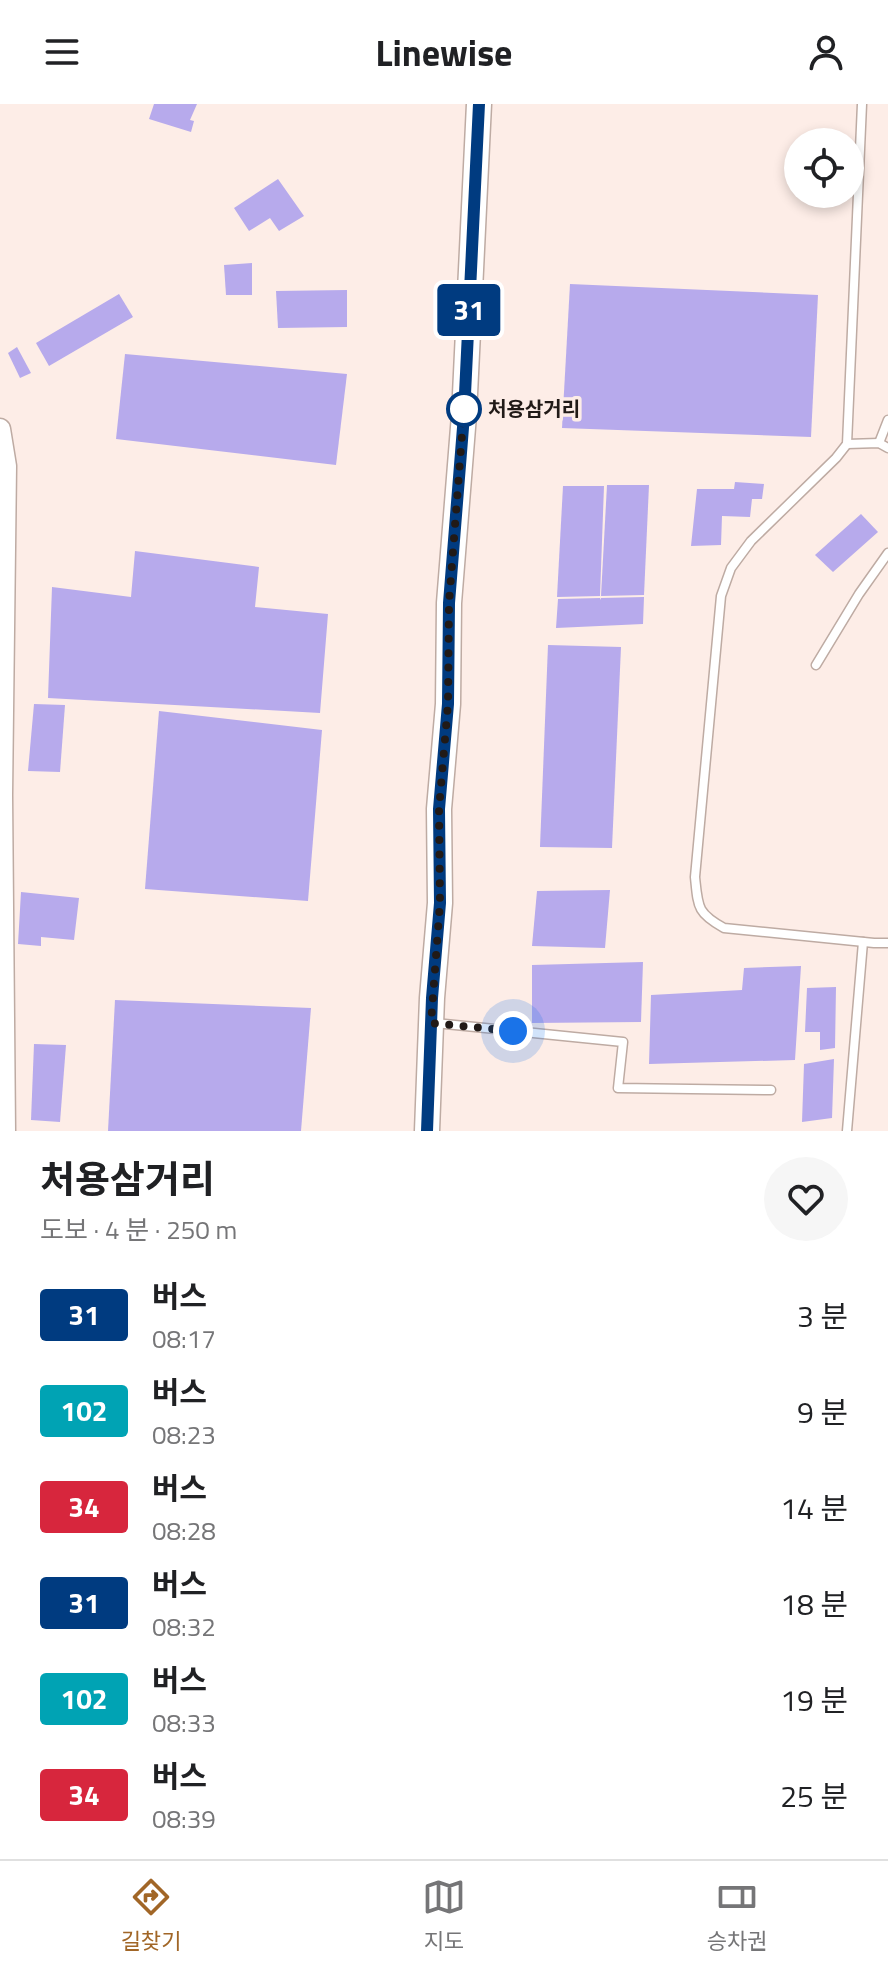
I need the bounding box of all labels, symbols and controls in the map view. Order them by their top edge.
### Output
text: Linewise [376,25,512,80]
icon: menu [40,30,84,74]
icon: person [804,30,848,74]
map controls [784,128,864,208]
button: locate [784,128,864,208]
line badge: 31 [433,284,505,336]
text: 31 [453,288,485,331]
marker: 처용삼거리 [447,392,481,426]
place label: 처용삼거리 [488,393,580,424]
your location [493,1011,533,1051]
text: 처용삼거리 [40,1150,215,1208]
button: heart [764,1157,848,1241]
text: 도보 · 4 분 · 250 m [40,1210,237,1249]
text: 버스 [152,1273,207,1319]
text: 31 [68,1293,100,1336]
text: 3 분 [797,1293,848,1339]
text: 08:17 [152,1319,216,1358]
text: 버스 [152,1369,207,1415]
text: 102 [60,1389,108,1432]
text: 9 분 [797,1389,848,1435]
text: 08:23 [152,1415,216,1454]
text: 버스 [152,1465,207,1511]
text: 34 [68,1485,100,1528]
text: 14 분 [780,1485,848,1531]
text: 08:28 [152,1511,216,1550]
text: 버스 [152,1561,207,1607]
text: 31 [68,1581,100,1624]
text: 18 분 [780,1581,848,1627]
text: 08:32 [152,1607,216,1646]
text: 버스 [152,1657,207,1703]
text: 102 [60,1677,108,1720]
text: 19 분 [780,1677,848,1723]
text: 08:33 [152,1703,216,1742]
text: 버스 [152,1753,207,1799]
text: 34 [68,1773,100,1816]
text: 25 분 [780,1773,848,1819]
text: 08:39 [152,1799,216,1838]
tab: 길찾기 [120,1875,181,1958]
tab: 지도 [422,1875,466,1958]
tab: 승차권 [707,1875,768,1958]

